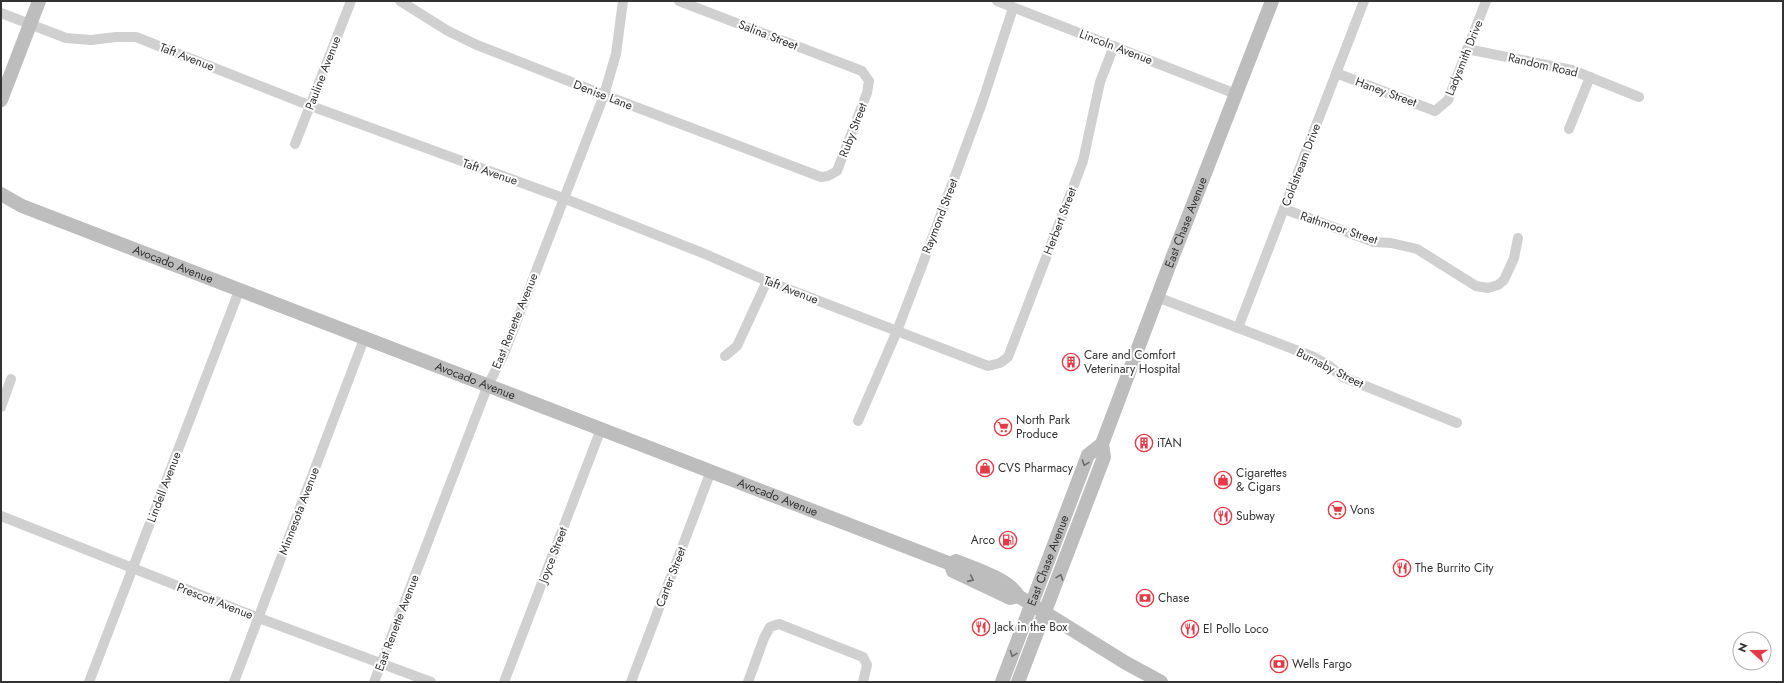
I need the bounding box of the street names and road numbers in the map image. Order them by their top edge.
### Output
street label: Salina Street [736,15,801,55]
street label: Ladysmith Drive [1441,18,1487,98]
street label: Lincoln Avenue [1077,25,1155,69]
street label: Pauline Avenue [301,34,345,112]
street label: Taft Avenue [157,38,217,76]
street label: Random Road [1506,48,1580,82]
street label: Haney Street [1353,73,1419,111]
street label: Denise Lane [571,75,635,115]
street label: Ruby Street [834,100,872,160]
street label: Coldstream Drive [1277,121,1325,209]
street label: Taft Avenue [460,154,520,190]
street label: East Chase Avenue [1160,174,1212,270]
street label: Raymond Street [917,176,963,256]
street label: Herbert Street [1039,184,1081,257]
street label: Rathmoor Street [1298,207,1380,249]
street label: Avocado Avenue [130,241,216,288]
street label: East Renette Avenue [488,270,542,372]
street label: Taft Avenue [761,271,821,309]
street label: Burnaby Street [1293,343,1367,393]
street label: Avocado Avenue [432,357,518,404]
street label: Lindell Avenue [142,449,186,525]
street label: Minnesota Avenue [274,465,324,557]
street label: Avocado Avenue [735,474,821,521]
street label: East Chase Avenue [1023,512,1074,609]
street label: Joyce Street [533,524,572,587]
street label: Carter Street [651,544,691,610]
street label: East Renette Avenue [370,572,424,674]
street label: Prescott Avenue [174,578,256,624]

